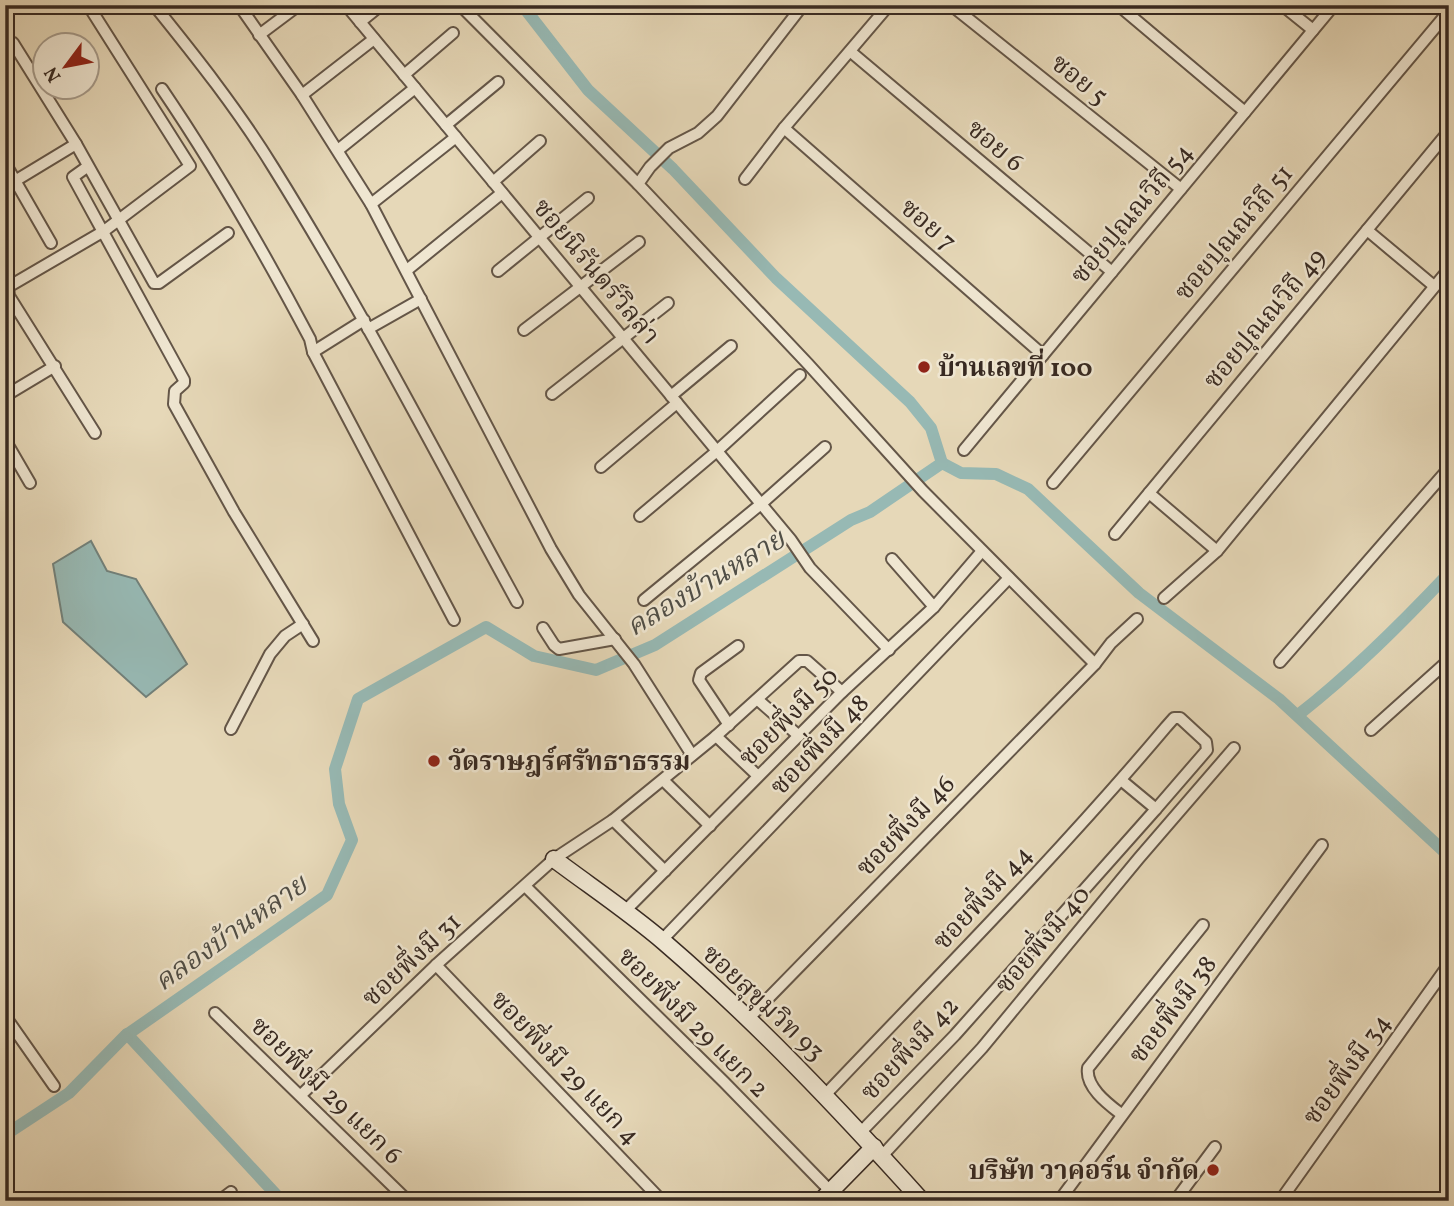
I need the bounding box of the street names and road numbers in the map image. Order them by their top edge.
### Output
street label: ซอย 5 [1042,46,1115,115]
street label: ซอย 6 [958,112,1031,181]
street label: ซอยปุณณวิถี 54 [1063,136,1202,292]
street label: ซอยปุณณวิถี 51 [1167,157,1302,309]
street label: ซอย 7 [892,191,964,260]
street label: ซอยนิรันดร์วิลล่า [524,192,667,353]
street label: ซอยปุณณวิถี 49 [1196,241,1335,397]
street label: ซอยพึ่งมี 50 [729,657,847,775]
street label: ซอยพึ่งมี 48 [761,685,878,804]
street label: ซอยพึ่งมี 46 [847,765,964,885]
street label: ซอยพึ่งมี 44 [923,836,1041,959]
street label: ซอยพึ่งมี 40 [985,877,1099,1002]
street label: ซอยพึ่งมี 31 [353,903,470,1016]
street label: ซอยสุขุมวิท 93 [693,937,832,1070]
street label: ซอยพึ่งมี 29 แยก 2 [609,938,778,1107]
street label: ซอยพึ่งมี 38 [1119,947,1226,1072]
street label: ซอยพึ่งมี 29 แยก 4 [482,981,650,1153]
street label: ซอยพึ่งมี 42 [851,988,968,1109]
street label: ซอยพึ่งมี 34 [1293,1006,1400,1133]
street label: ซอยพึ่งมี 29 แยก 6 [241,1007,412,1174]

